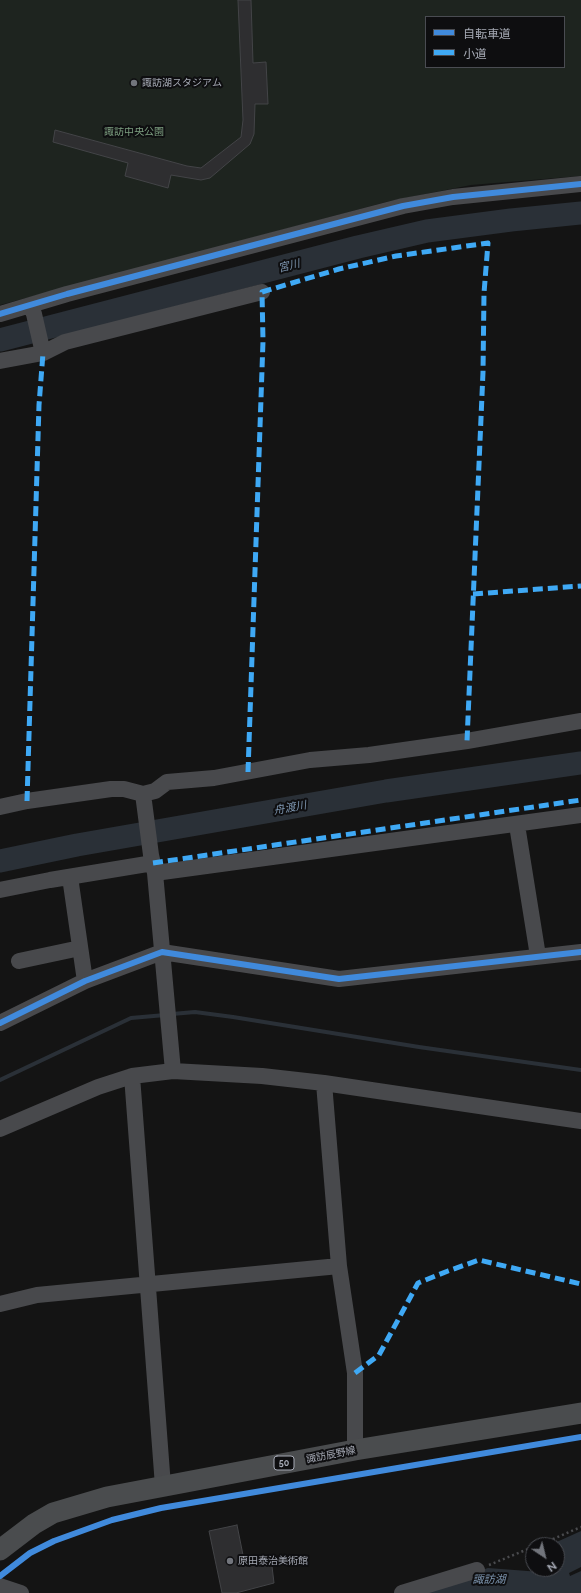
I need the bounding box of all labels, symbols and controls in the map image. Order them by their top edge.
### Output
legend [425,16,565,68]
text: 自転車道 [463,27,511,41]
text: 小道 [463,47,487,61]
place label: 諏訪湖スタジアム [142,77,222,89]
marker: 諏訪湖スタジアム [129,78,139,88]
park label: 諏訪中央公園 [104,126,164,138]
water label: 宮川 [277,257,301,275]
water label: 舟渡川 [273,799,307,817]
street label: 諏訪辰野線 [305,1444,357,1466]
road number: 50 [274,1456,294,1470]
north arrow [525,1537,565,1577]
place label: 原田泰治美術館 [238,1555,308,1567]
marker: 原田泰治美術館 [225,1556,235,1566]
text: N [544,1559,559,1574]
water label: 諏訪湖 [473,1573,505,1587]

